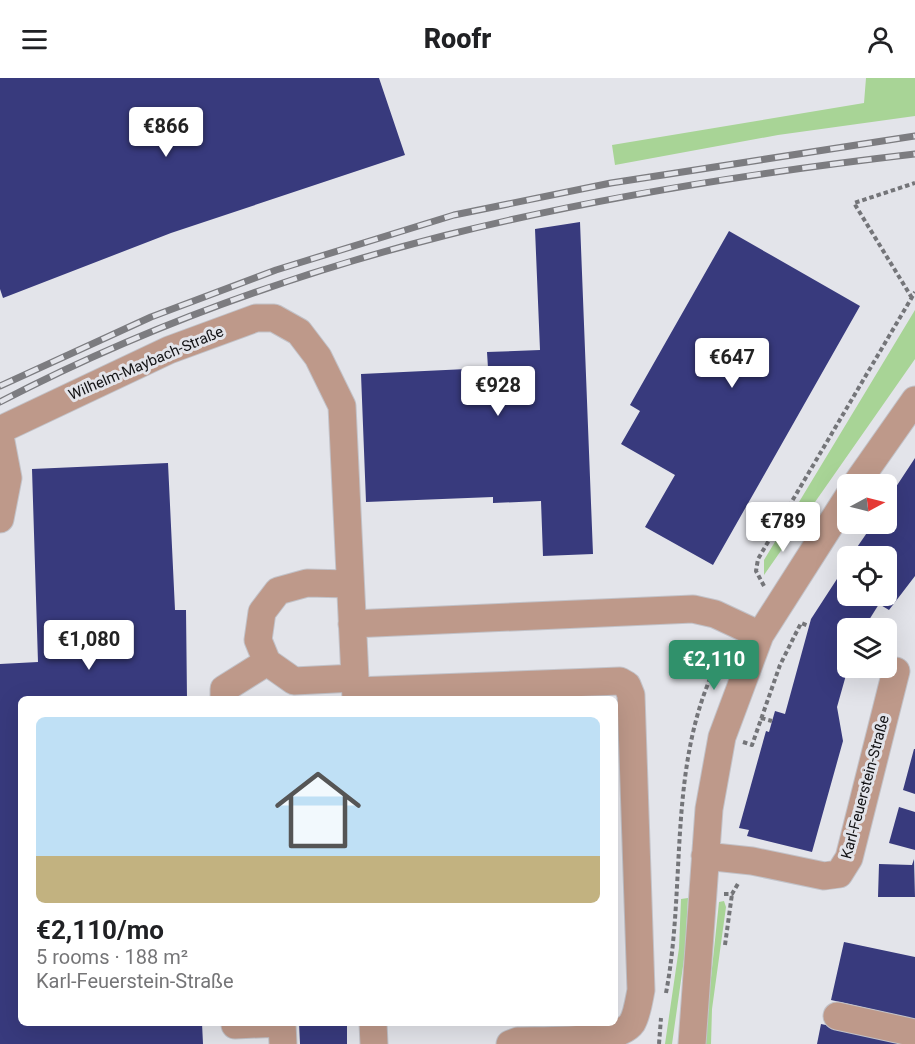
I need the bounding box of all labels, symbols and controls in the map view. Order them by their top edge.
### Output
icon: menu [18,23,51,56]
text: Roofr [424,23,491,55]
icon: person [864,23,897,56]
pin: €866 [130,107,202,158]
text: €866 [143,114,189,138]
street label: Wilhelm-Maybach-Straße [66,322,226,404]
pin: €647 [696,338,768,389]
text: €647 [709,345,755,369]
pin: €928 [462,366,534,417]
text: €928 [475,373,521,397]
north arrow [837,474,897,534]
map controls [837,474,897,678]
pin: €789 [747,502,819,553]
text: €789 [760,509,806,533]
button: locate [837,546,897,606]
button: layers [837,618,897,678]
pin: €1,080 [40,620,138,671]
text: €1,080 [58,627,120,651]
pin: €2,110 [665,640,763,691]
text: €2,110 [683,647,745,671]
street label: Karl-Feuerstein-Straße [837,713,893,861]
icon: home [264,756,372,864]
text: €2,110/mo [36,915,164,945]
text: 5 rooms · 188 m² [36,945,188,969]
text: Karl-Feuerstein-Straße [36,969,234,993]

